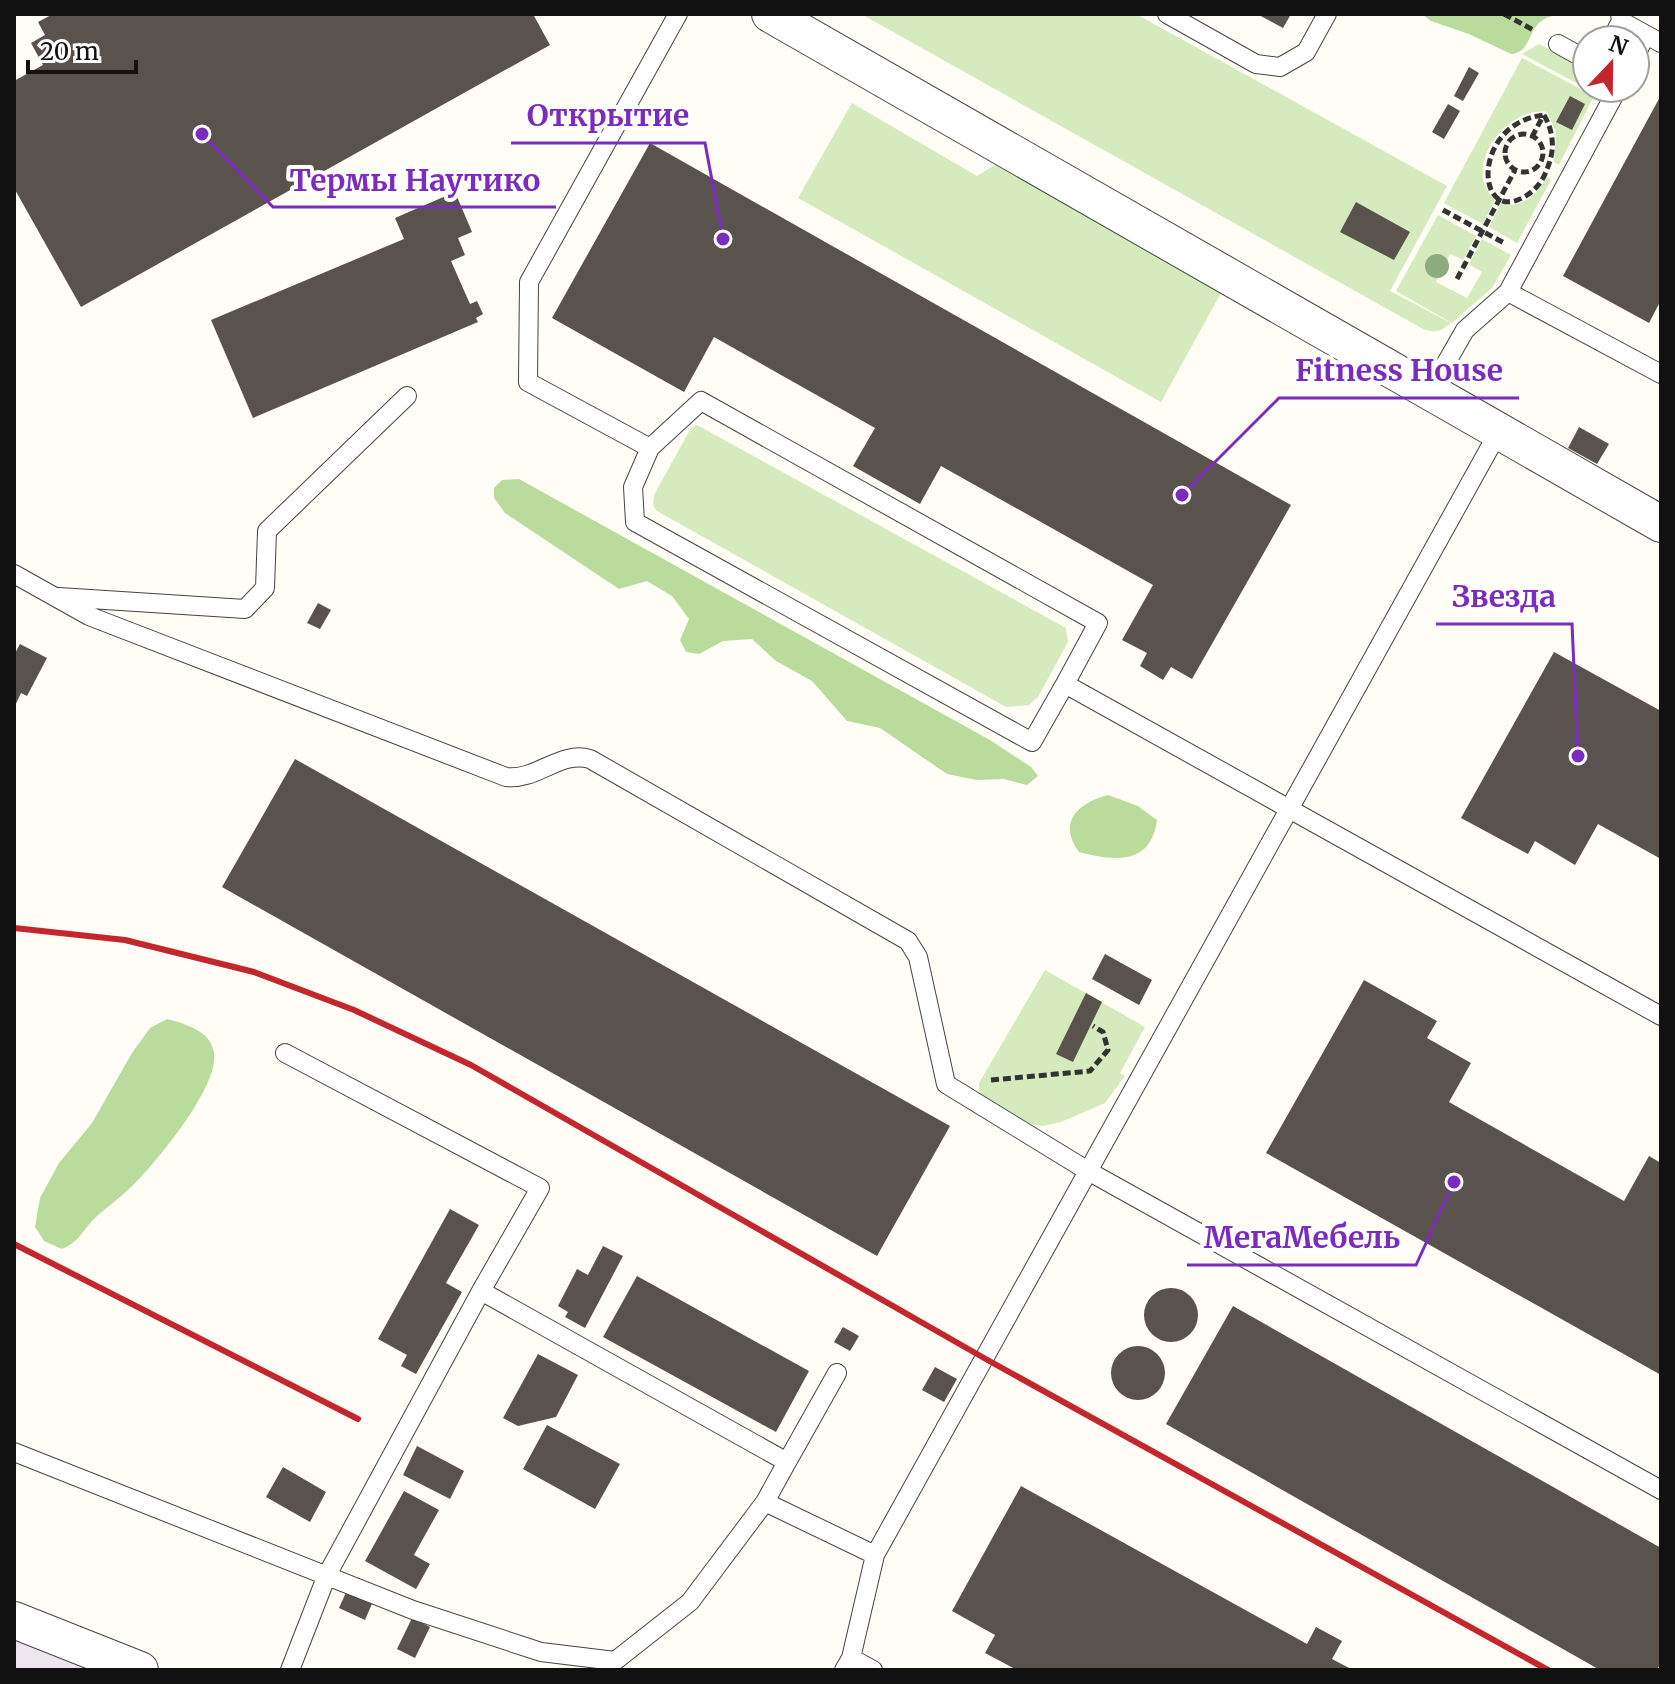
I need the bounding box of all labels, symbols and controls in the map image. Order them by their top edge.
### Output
scale bar [28,24,136,74]
north arrow [1571,24,1651,104]
text: N [1605,29,1632,62]
text: 20 m [40,36,99,67]
callout: Открытие [511,89,705,143]
text: Открытие [527,96,689,134]
callout: Термы Наутико [273,153,556,207]
text: Термы Наутико [290,161,541,199]
callout: Fitness House [1279,344,1519,398]
text: Fitness House [1295,351,1503,389]
callout: Звезда [1436,570,1572,624]
text: Звезда [1452,577,1556,615]
callout: МегаМебель [1187,1211,1416,1265]
text: МегаМебель [1204,1218,1400,1256]

